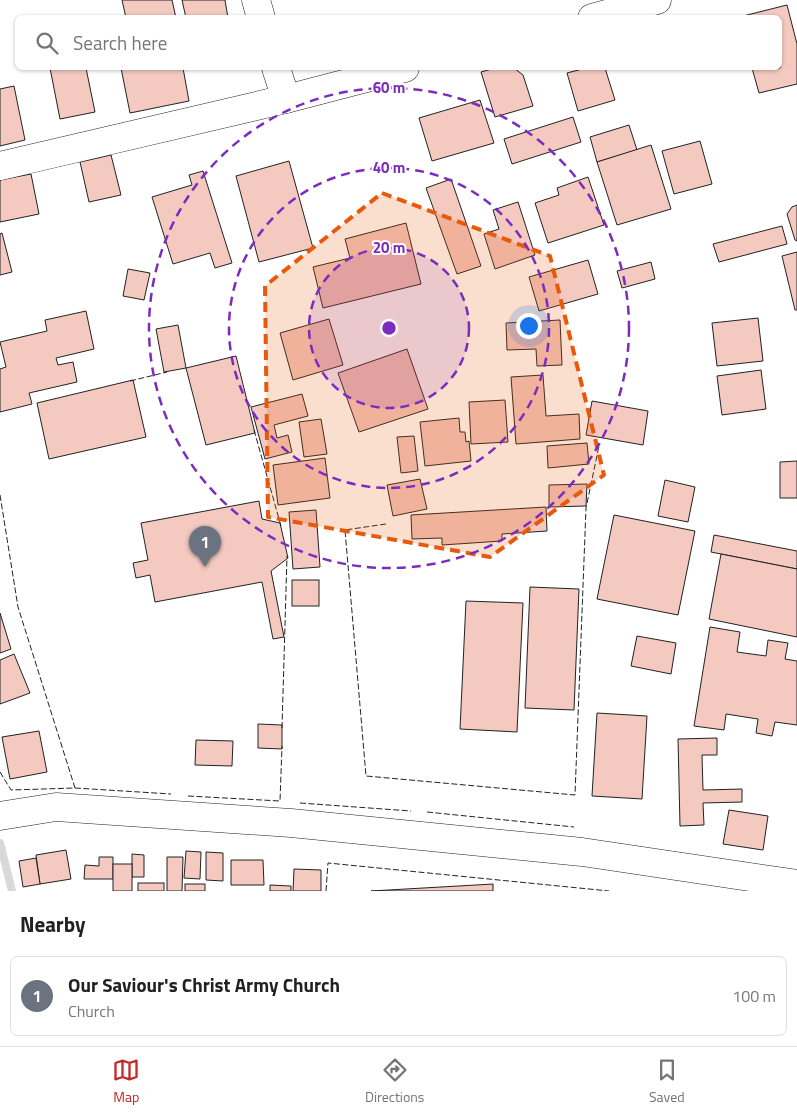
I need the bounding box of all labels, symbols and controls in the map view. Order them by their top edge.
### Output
search box [15,15,782,70]
text: Search here [73,28,167,57]
icon: search [33,29,61,57]
text: 60 m [373,76,405,99]
text: 40 m [373,156,405,179]
text: 20 m [373,236,405,259]
your location [516,313,542,339]
centre of rings [380,319,398,337]
pin: 1 [189,526,221,567]
text: Nearby [20,908,85,940]
text: Our Saviour's Christ Army Church [68,970,340,999]
text: 1 [33,984,41,1008]
text: 100 m [732,984,776,1008]
text: Church [68,999,115,1023]
tab: Map [112,1056,140,1107]
tab: Directions [365,1056,424,1107]
tab: Saved [649,1056,685,1107]

